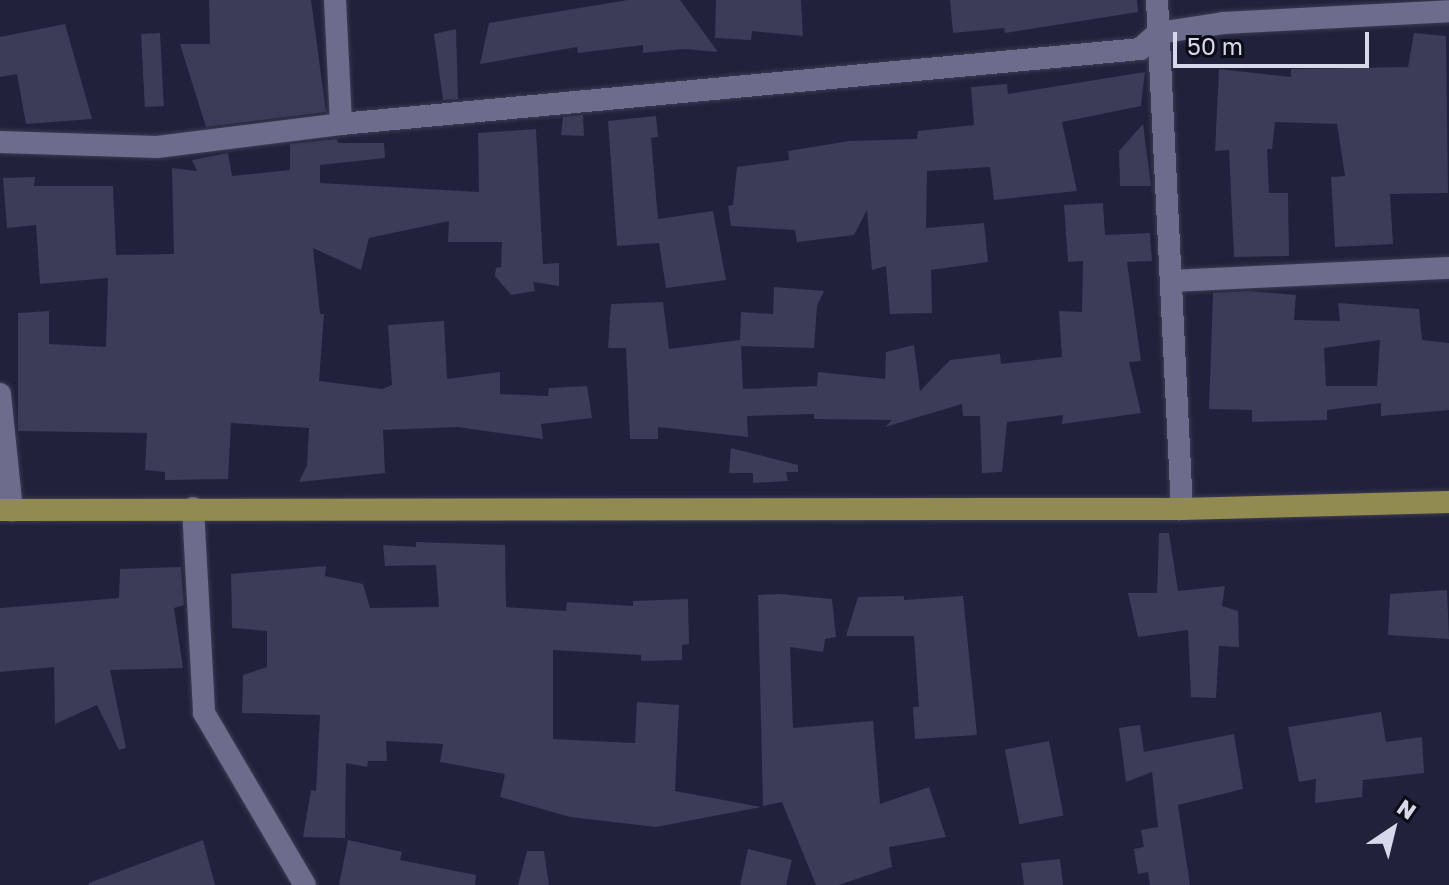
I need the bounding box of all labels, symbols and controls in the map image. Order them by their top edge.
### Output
scale bar [1177,16,1373,66]
text: 50 m [1187,31,1243,60]
north arrow [1353,789,1433,869]
text: N [1392,793,1422,825]

